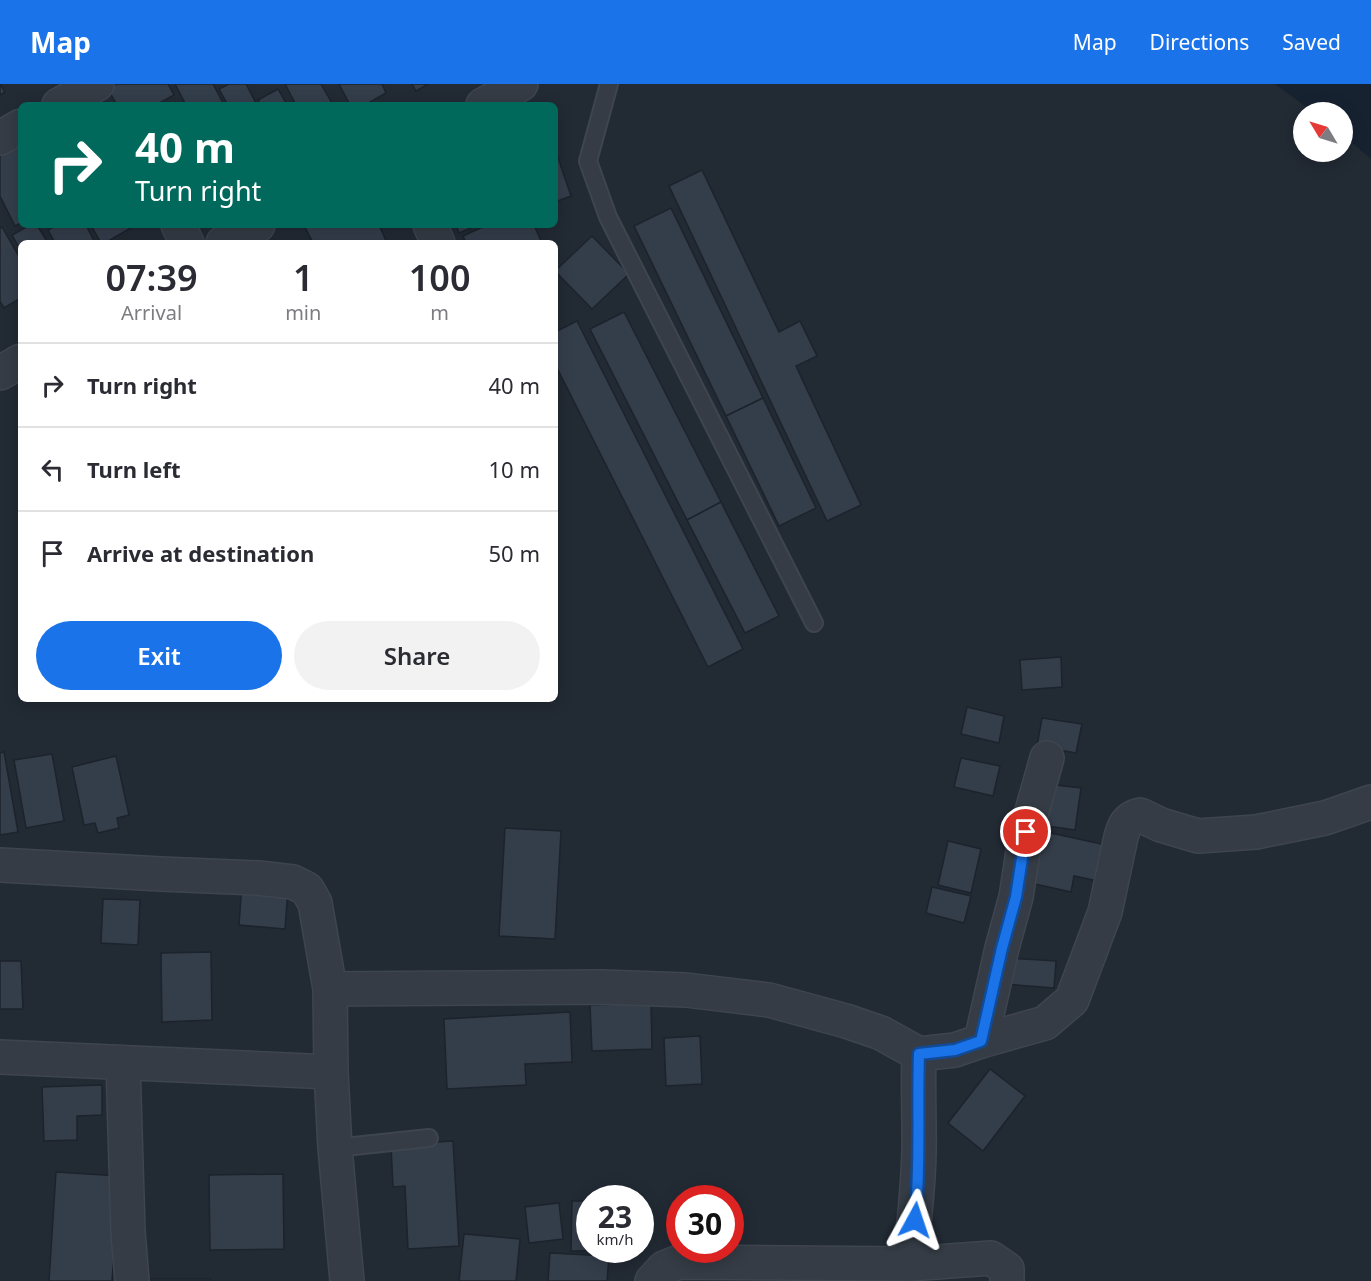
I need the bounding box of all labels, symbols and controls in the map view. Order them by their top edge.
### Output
text: Map [30,23,91,61]
text: Map [1073,28,1117,56]
text: Directions [1150,28,1249,56]
text: Saved [1282,28,1341,56]
north arrow [1293,102,1353,162]
map controls [1293,102,1353,162]
text: 40 m [135,118,235,175]
icon: right [36,126,114,204]
text: Turn right [135,172,261,209]
text: 07:39 [105,253,198,302]
text: 1 [293,253,314,302]
text: 100 [409,253,471,302]
text: Arrival [121,299,182,326]
text: min [285,299,321,326]
text: m [430,299,449,326]
icon: right [36,369,69,402]
text: Turn right [87,370,197,400]
text: 40 m [489,370,540,400]
icon: left [36,453,69,486]
text: Turn left [87,454,181,484]
text: 10 m [489,454,540,484]
icon: arrive [36,537,69,570]
text: Arrive at destination [87,538,314,568]
text: 50 m [489,538,540,568]
button: Exit [36,621,282,690]
button: Share [294,621,540,690]
pin [1000,806,1051,857]
icon: arrive [1009,815,1042,848]
speed limit sign: 30 [666,1185,744,1263]
position arrow [883,1188,947,1252]
text: 23 [598,1196,632,1237]
text: km/h [597,1229,633,1249]

